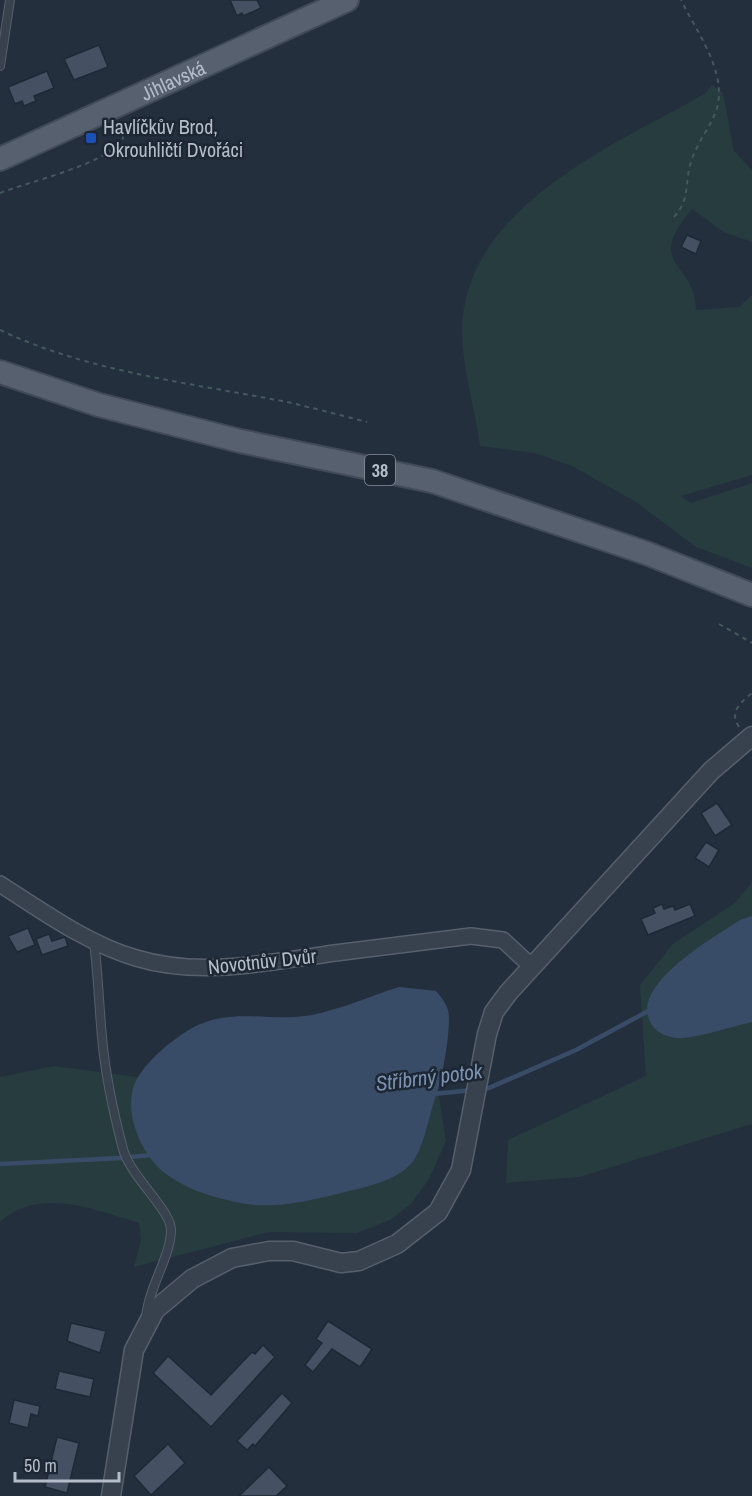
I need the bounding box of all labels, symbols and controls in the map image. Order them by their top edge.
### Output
street label: Jihlavská [136,53,209,106]
place label: Havlíčkův Brod, Okrouhličtí Dvořáci [103,113,243,163]
marker: Havlíčkův Brod, Okrouhličtí Dvořáci [84,131,98,145]
road number: 38 [365,455,395,485]
street label: Novotnův Dvůr [207,942,318,980]
water label: Stříbrný potok [374,1056,485,1098]
scale bar [15,1445,118,1483]
text: 50 m [24,1453,57,1478]

